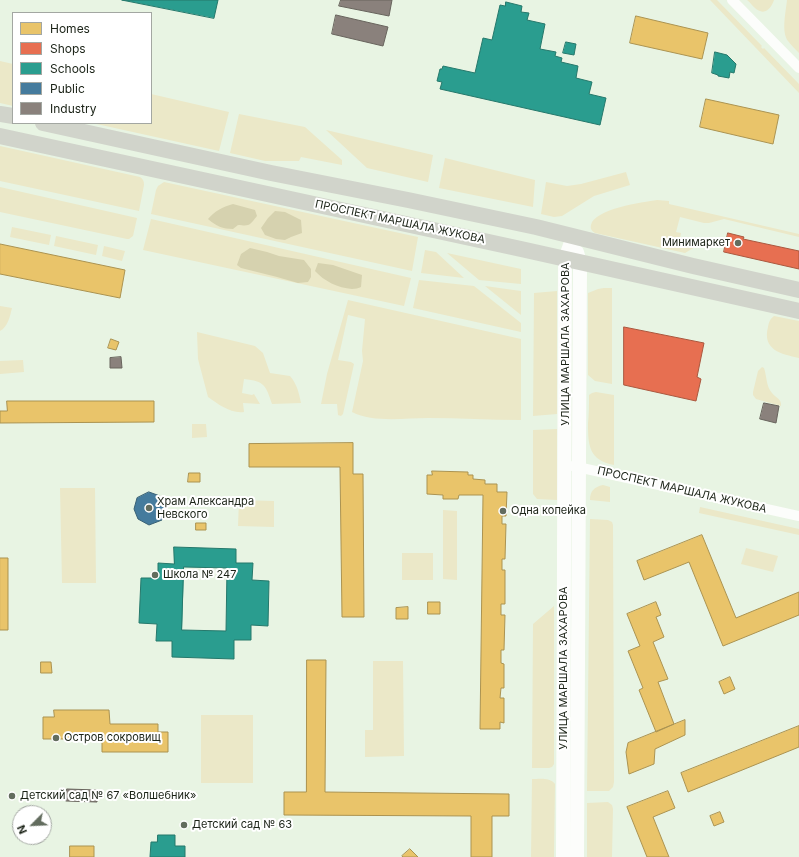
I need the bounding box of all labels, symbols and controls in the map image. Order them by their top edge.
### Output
legend [12,12,152,124]
text: Homes [50,21,90,36]
text: Shops [50,41,86,56]
text: Schools [50,61,95,76]
text: Public [50,81,85,96]
text: Industry [50,101,96,116]
street label: ПРОСПЕКТ МАРШАЛА ЖУКОВА [314,198,486,246]
place label: Минимаркет [662,236,730,250]
marker: Минимаркет [733,238,743,248]
street label: УЛИЦА МАРШАЛА ЗАХАРОВА [559,262,573,426]
street label: ПРОСПЕКТ МАРШАЛА ЖУКОВА [596,464,768,516]
place label: Храм Александра Невского [157,495,254,521]
marker: Храм Александра Невского [144,503,154,513]
place label: Одна копейка [511,504,586,518]
marker: Одна копейка [498,506,508,516]
place label: Школа № 247 [163,568,236,582]
marker: Школа № 247 [150,570,160,580]
street label: УЛИЦА МАРШАЛА ЗАХАРОВА [557,586,571,750]
place label: Остров сокровищ [64,731,161,745]
marker: Остров сокровищ [51,733,61,743]
place label: Детский сад № 67 «Волшебник» [20,789,196,803]
marker: Детский сад № 67 «Волшебник» [7,791,17,801]
north arrow [12,805,52,845]
place label: Детский сад № 63 [192,818,292,832]
marker: Детский сад № 63 [179,820,189,830]
text: N [14,823,30,836]

